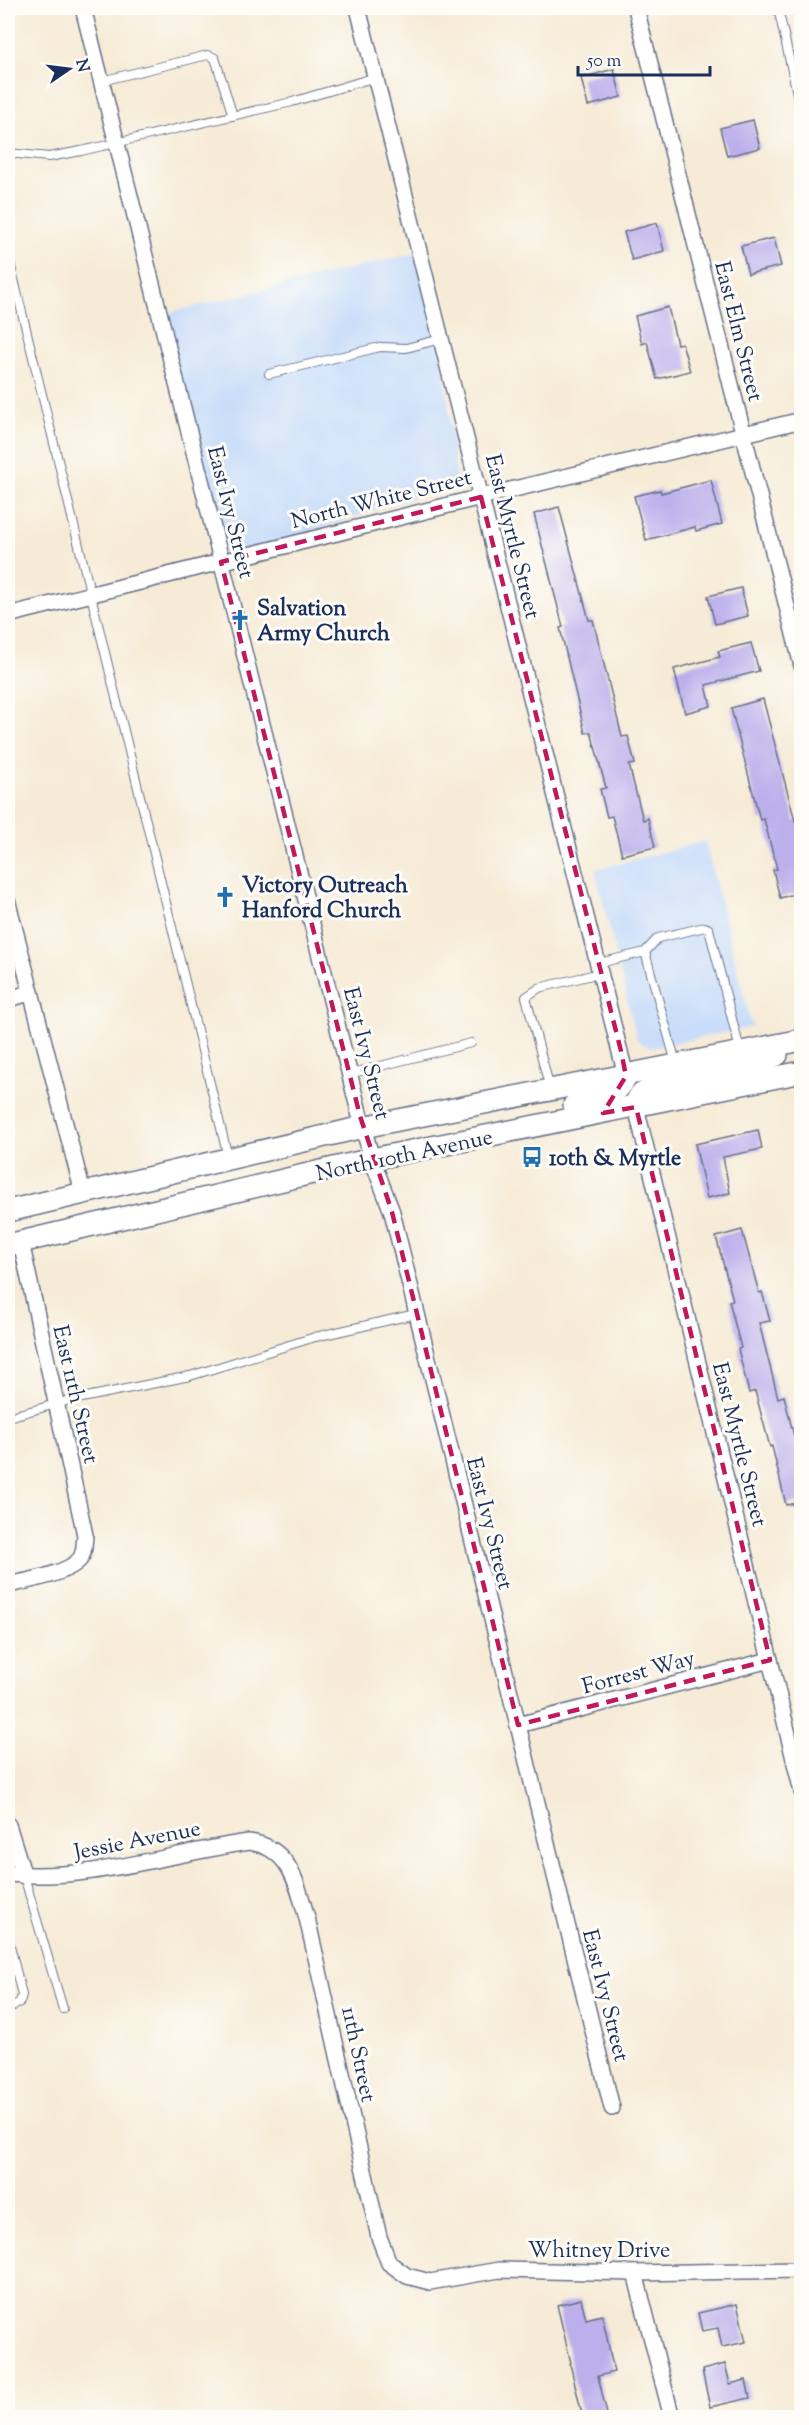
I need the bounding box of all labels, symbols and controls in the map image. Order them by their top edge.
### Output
north arrow [39,39,99,99]
scale bar [578,39,710,77]
text: 50 m [586,49,622,75]
text: N [68,57,94,75]
street label: East Elm Street [704,258,770,406]
street label: East Ivy Street [197,443,261,583]
street label: East Myrtle Street [475,451,547,623]
street label: North White Street [288,463,476,539]
place label: Salvation Army Church [257,594,390,651]
church icon: Salvation Army Church [228,608,252,632]
place label: Victory Outreach Hanford Church [242,871,408,928]
church icon: Victory Outreach Hanford Church [213,885,237,909]
street label: East Ivy Street [333,984,397,1124]
street label: North 10th Avenue [313,1123,496,1191]
place label: 10th & Myrtle [549,1144,681,1176]
bus stop icon: 10th & Myrtle [520,1145,544,1169]
street label: East 11th Street [43,1322,106,1468]
street label: East Myrtle Street [702,1359,774,1531]
street label: East Ivy Street [456,1454,520,1594]
street label: Forrest Way [579,1643,699,1704]
street label: Jessie Avenue [70,1814,204,1870]
street label: East Ivy Street [572,1926,636,2066]
street label: 11th Street [331,2004,383,2106]
street label: Whitney Drive [528,2236,670,2268]

